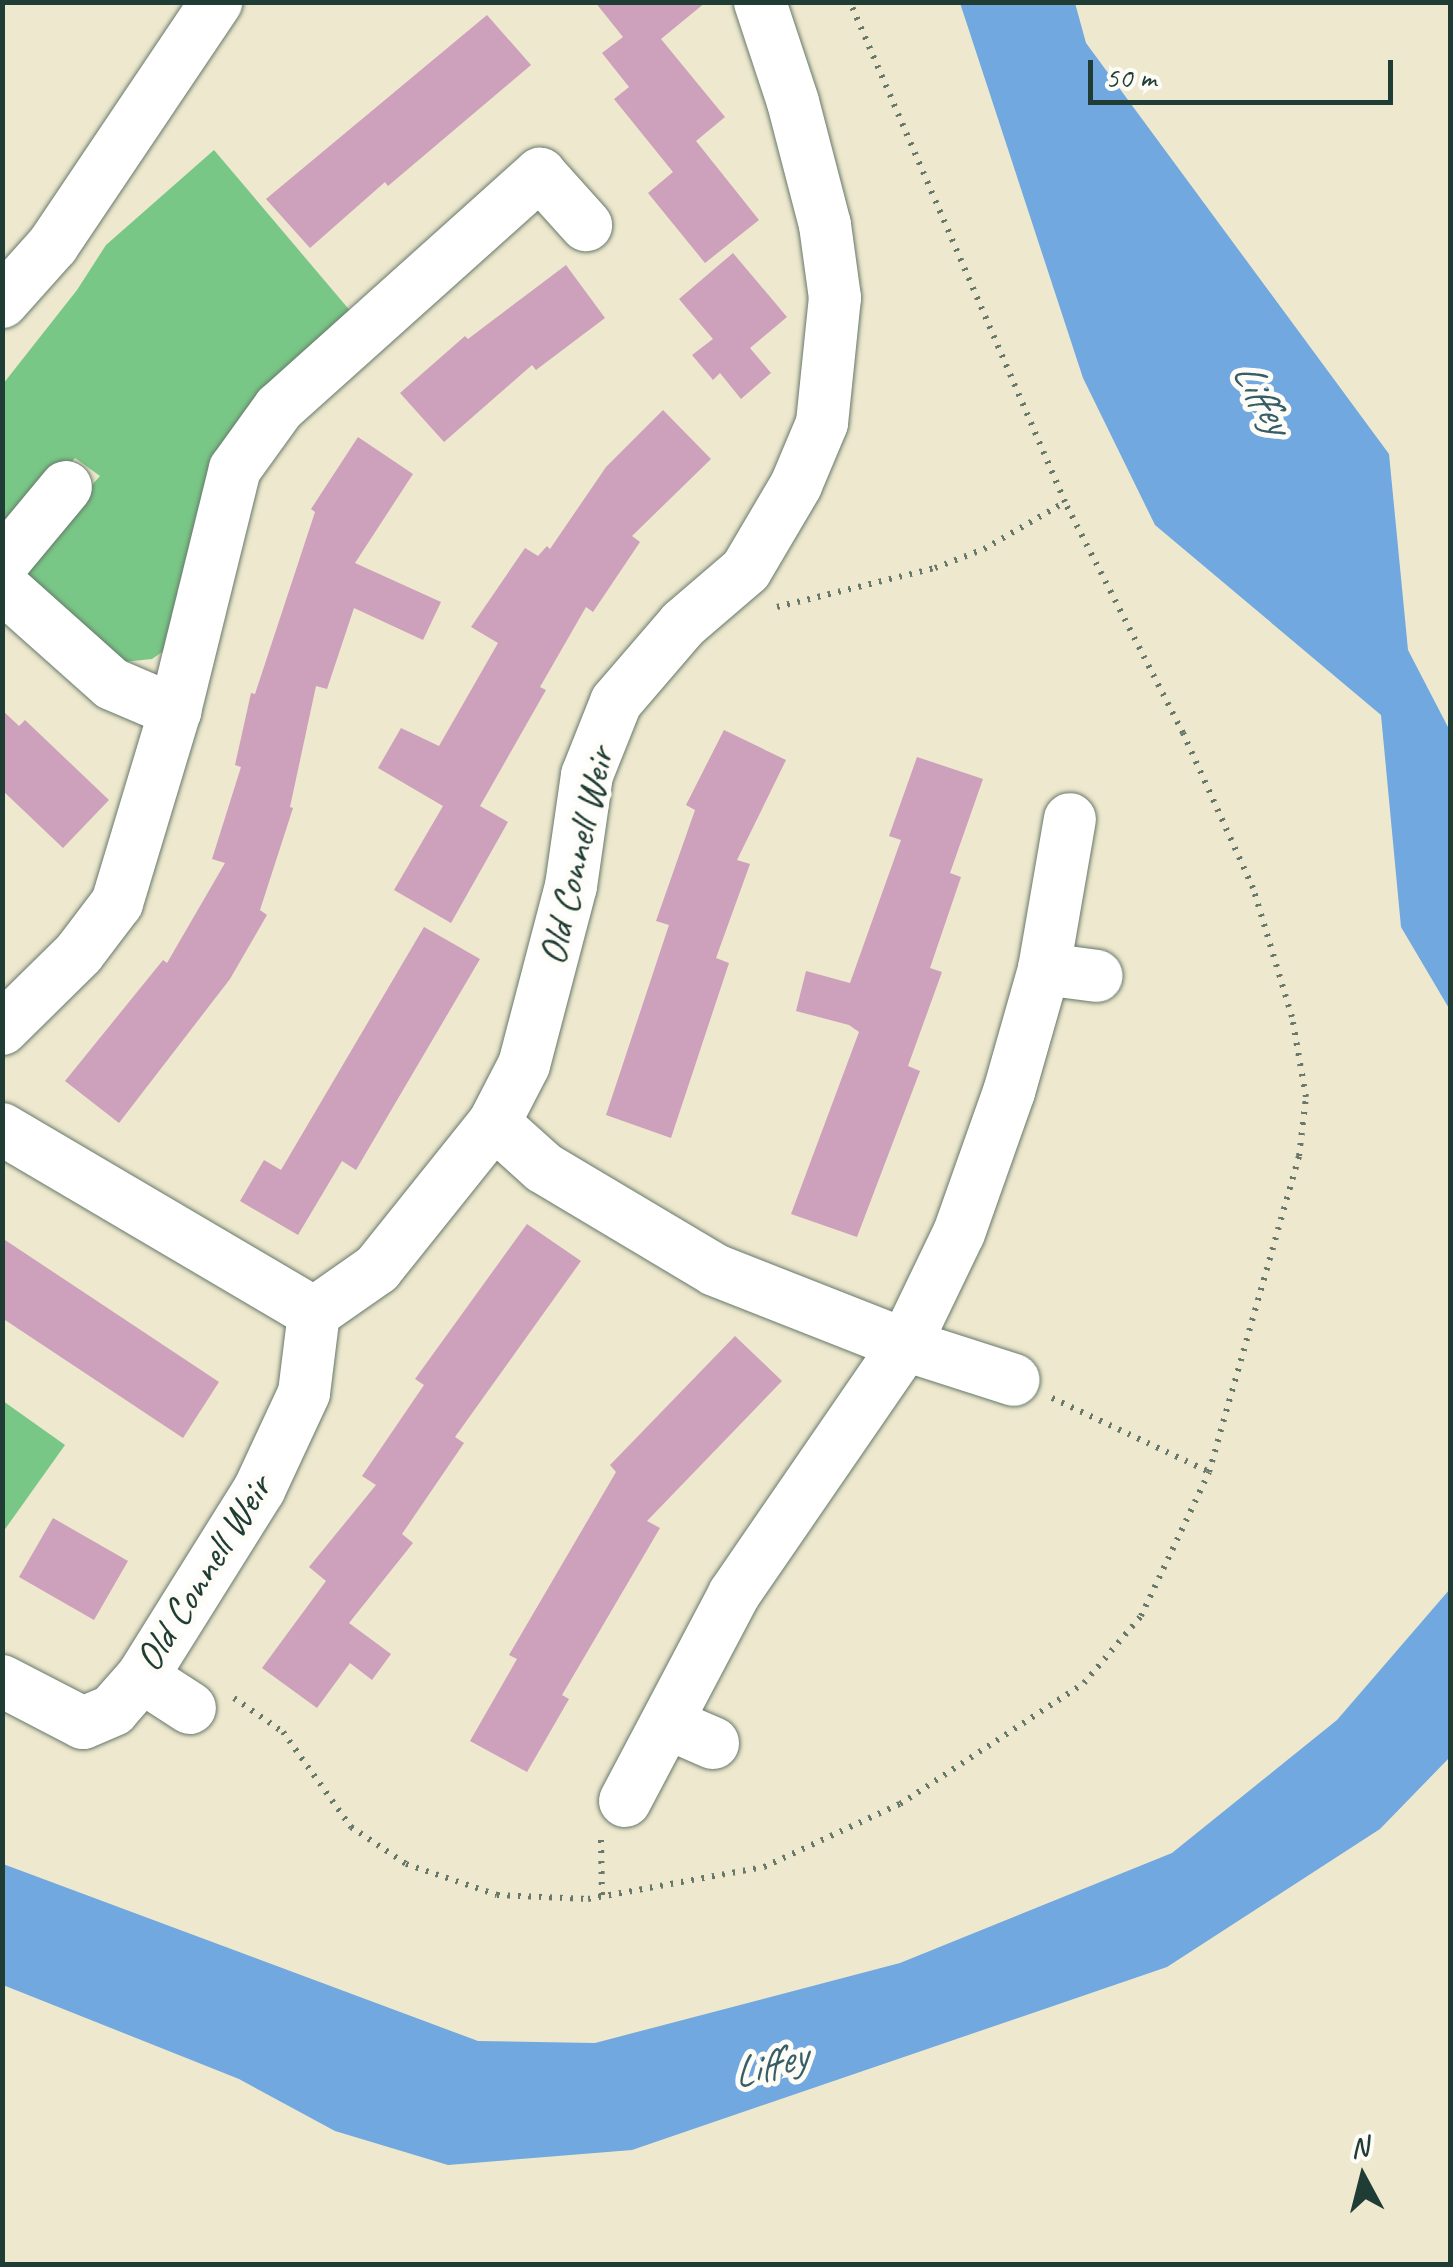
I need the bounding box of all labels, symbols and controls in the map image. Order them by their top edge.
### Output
scale bar [1093,40,1398,102]
text: 50 m [1105,58,1156,96]
water label: Liffey [1221,352,1303,442]
street label: Old Connell Weir [528,742,624,970]
street label: Old Connell Weir [124,1466,282,1680]
water label: Liffey [726,2030,812,2100]
north arrow [1313,2127,1413,2227]
text: N [1349,2128,1370,2165]

